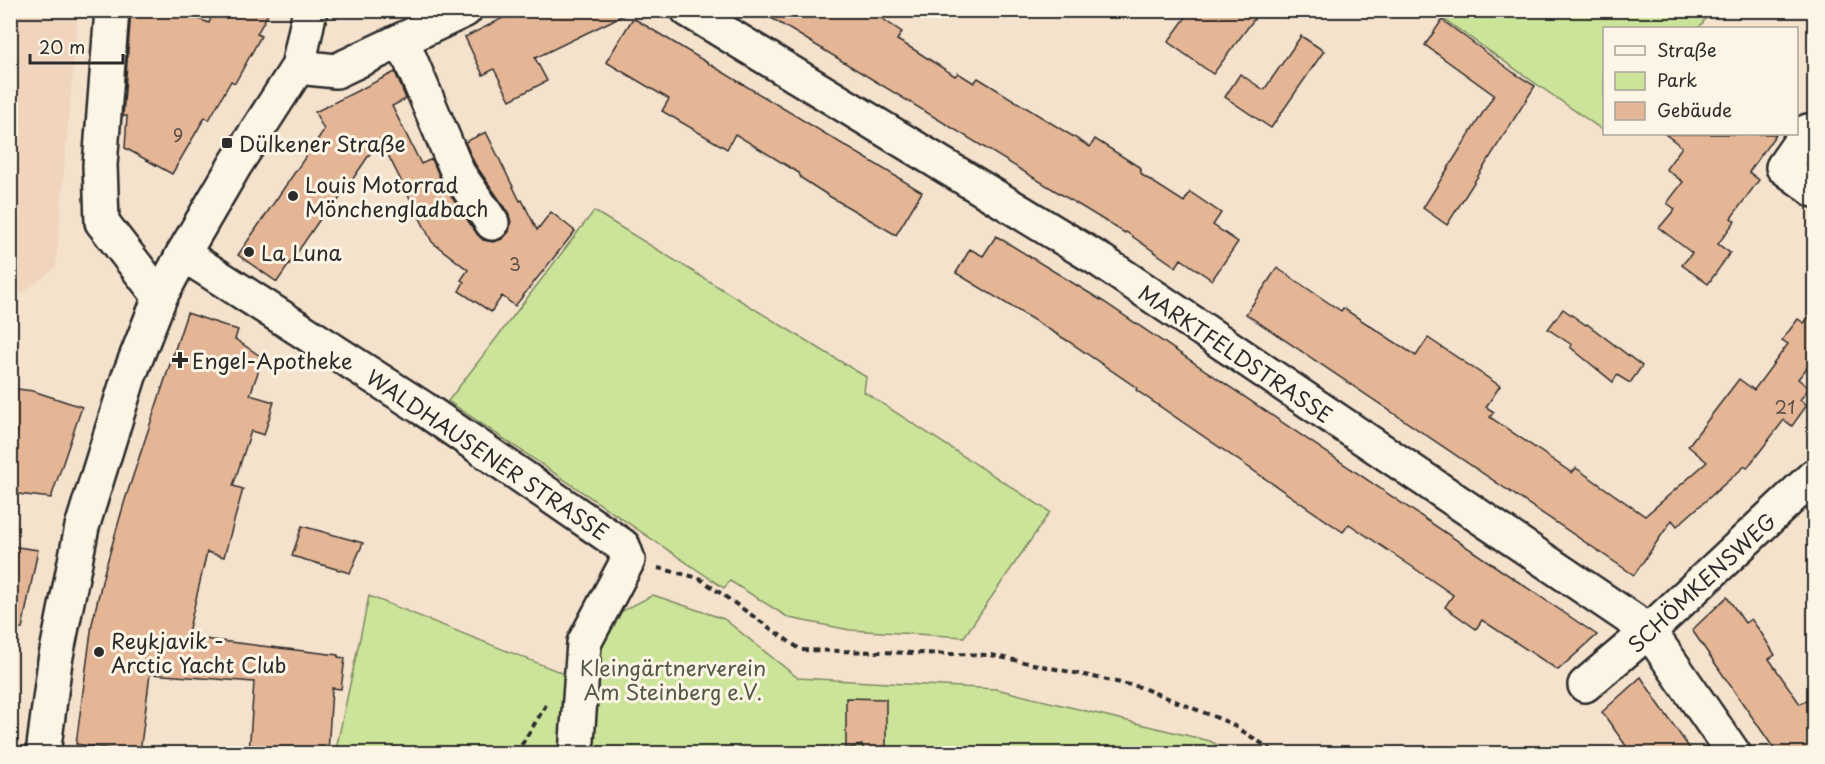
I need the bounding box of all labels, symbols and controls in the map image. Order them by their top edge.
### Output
scale bar [30,27,123,65]
legend [1603,27,1798,135]
text: 20 m [39,33,85,60]
text: Straße [1657,36,1717,63]
text: Park [1657,66,1697,93]
text: Gebäude [1657,96,1732,123]
house number: 9 [173,121,183,148]
place label: Dülkener Straße [239,127,406,159]
marker: Dülkener Straße [220,136,234,150]
place label: Louis Motorrad Mönchengladbach [305,168,488,224]
marker: Louis Motorrad Mönchengladbach [286,189,300,203]
place label: La Luna [261,236,342,268]
marker: La Luna [242,245,256,259]
house number: 3 [509,250,521,277]
street label: MARKTFELDSTRASSE [1132,276,1340,430]
place label: Engel-Apotheke [192,344,352,376]
marker: Engel-Apotheke [173,353,187,367]
street label: WALDHAUSENER STRASSE [360,361,616,547]
house number: 21 [1775,393,1795,420]
street label: SCHÖMKENSWEG [1620,505,1782,659]
place label: Reykjavik - Arctic Yacht Club [111,624,286,680]
marker: Reykjavik - Arctic Yacht Club [92,645,106,659]
park label: Kleingärtnerverein Am Steinberg e.V. [580,651,766,707]

